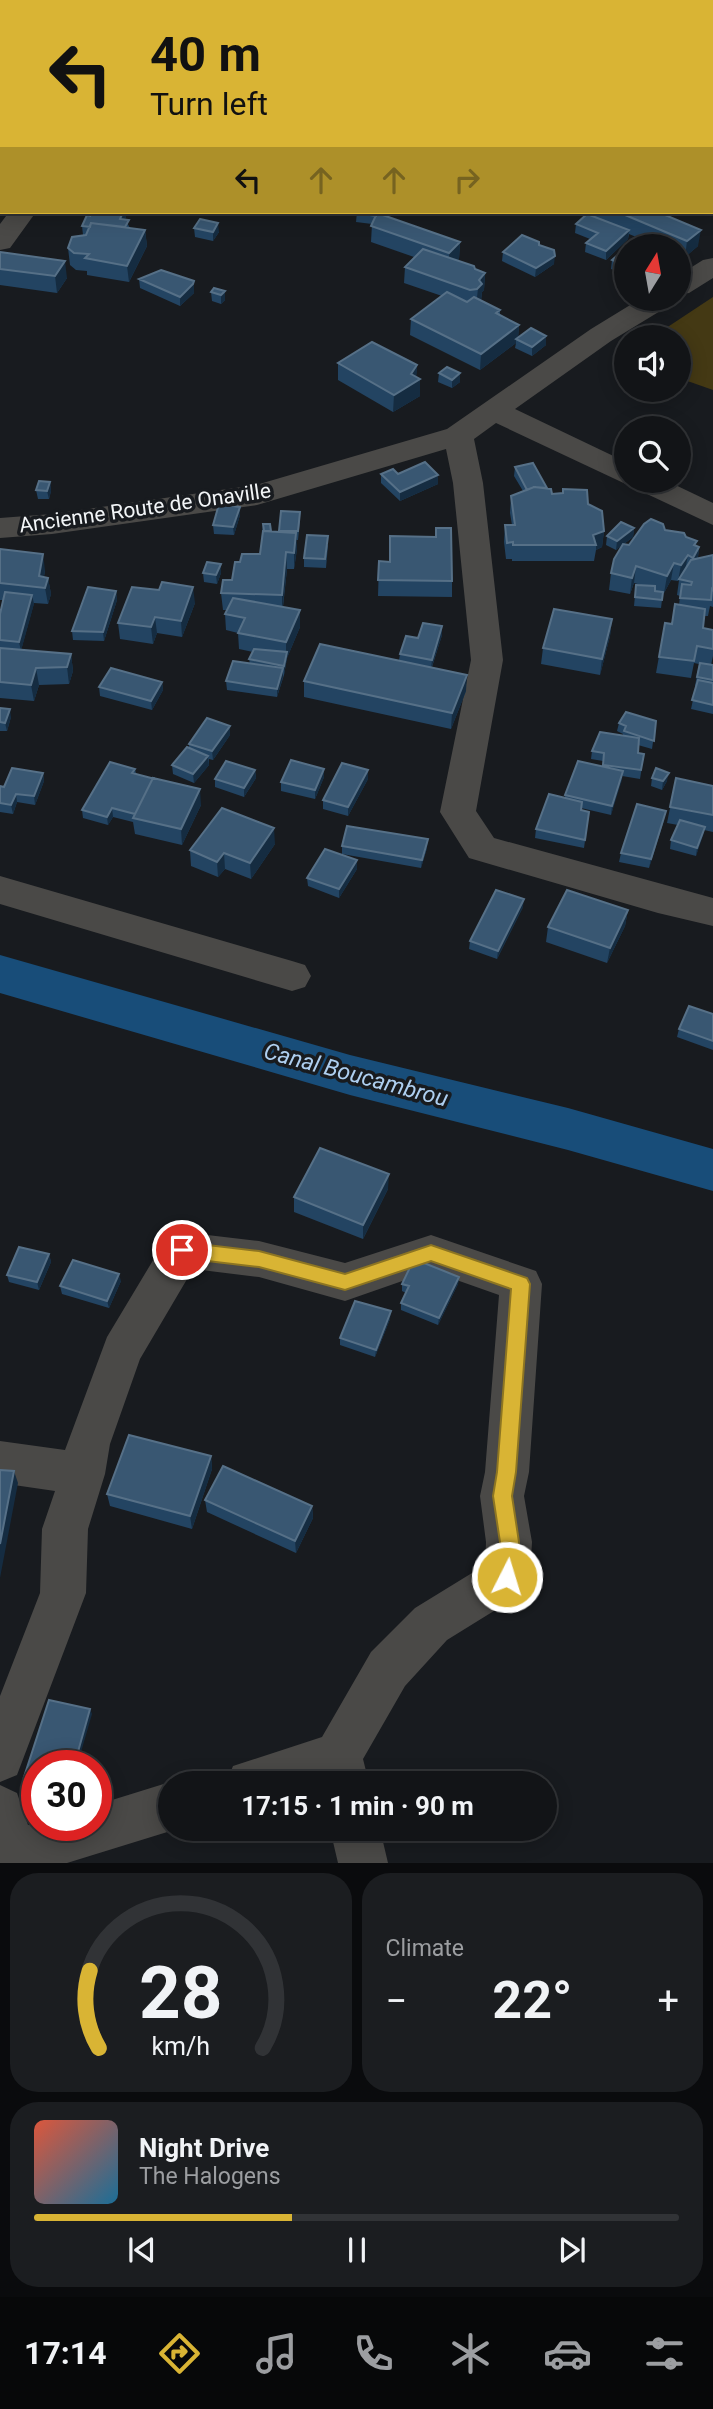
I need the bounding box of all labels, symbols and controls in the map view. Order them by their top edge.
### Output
text: 40 m [150,26,261,83]
icon: left [35,28,126,119]
text: Turn left [150,85,268,123]
icon: left [229,161,267,199]
icon: ahead [302,161,340,199]
icon: ahead [375,161,413,199]
icon: right [448,161,486,199]
north arrow [614,234,691,312]
map controls [614,234,691,493]
button: sound [614,325,691,402]
button: search [614,416,691,493]
street label: Ancienne Route de Onaville [18,478,272,538]
water label: Canal Boucambrou [261,1037,451,1113]
pin [152,1220,212,1280]
icon: arrive [163,1231,201,1269]
position arrow [470,1540,544,1614]
speed limit sign: 30 [21,1750,112,1841]
text: 17:15 · 1 min · 90 m [241,1791,474,1821]
text: Climate [386,1935,464,1962]
text: 28 [139,1951,223,2037]
text: 22° [492,1970,572,2031]
text: − [386,1979,407,2023]
text: + [657,1979,679,2023]
text: km/h [151,2032,210,2061]
text: Night Drive [139,2133,269,2163]
text: The Halogens [139,2163,281,2190]
icon: previous [123,2231,161,2269]
icon: pause [338,2231,376,2269]
icon: next [553,2231,591,2269]
icon: directions [155,2329,204,2378]
icon: music [252,2329,301,2378]
icon: phone [349,2329,398,2378]
icon: climate [446,2329,495,2378]
icon: car [543,2329,592,2378]
icon: filters [640,2329,689,2378]
text: 17:14 [24,2334,106,2372]

